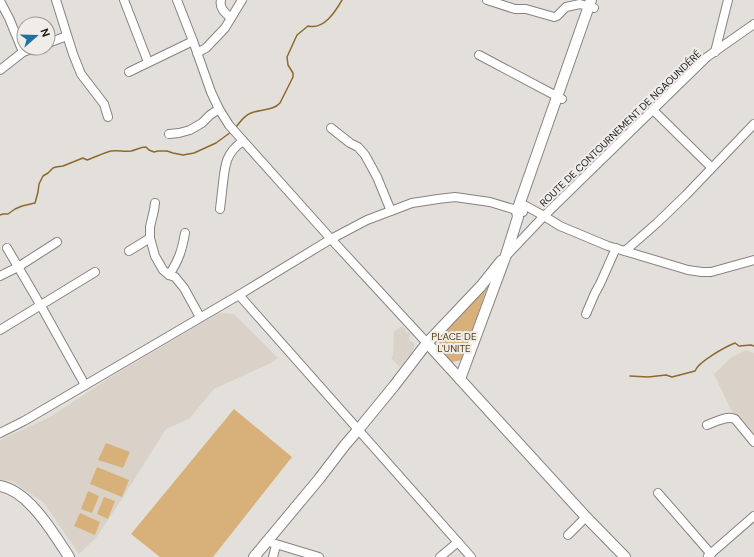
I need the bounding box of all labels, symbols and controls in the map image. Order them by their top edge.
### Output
north arrow [16,16,56,56]
text: N [37,26,53,39]
street label: ROUTE DE CONTOURNEMENT DE NGAOUNDÉRÉ [537,47,704,209]
park label: PLACE DE L'UNITE [431,330,477,355]

